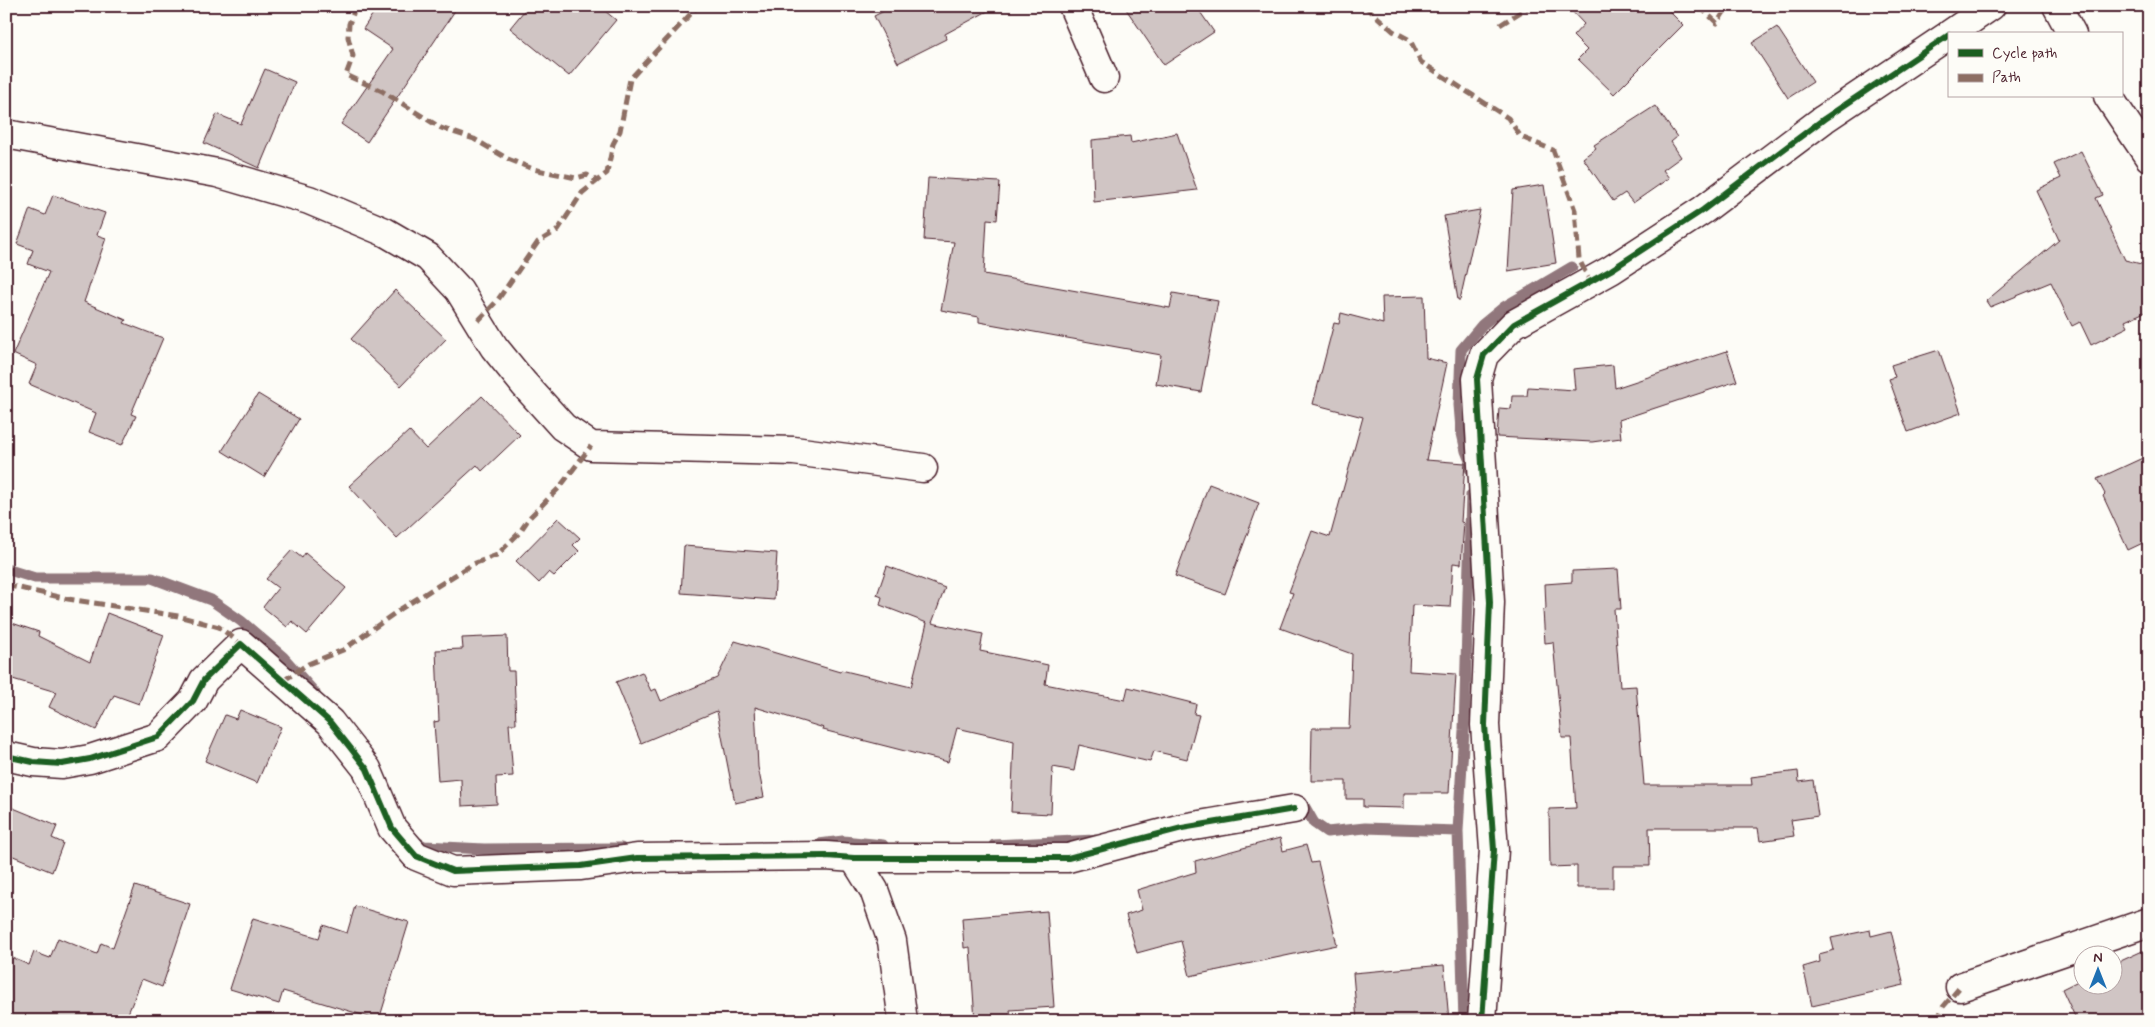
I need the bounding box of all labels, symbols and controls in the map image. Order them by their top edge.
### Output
legend [1948,32,2122,98]
text: Cycle path [1992,44,2057,64]
text: Path [1992,68,2021,88]
north arrow [2072,944,2122,994]
text: N [2093,949,2103,967]

